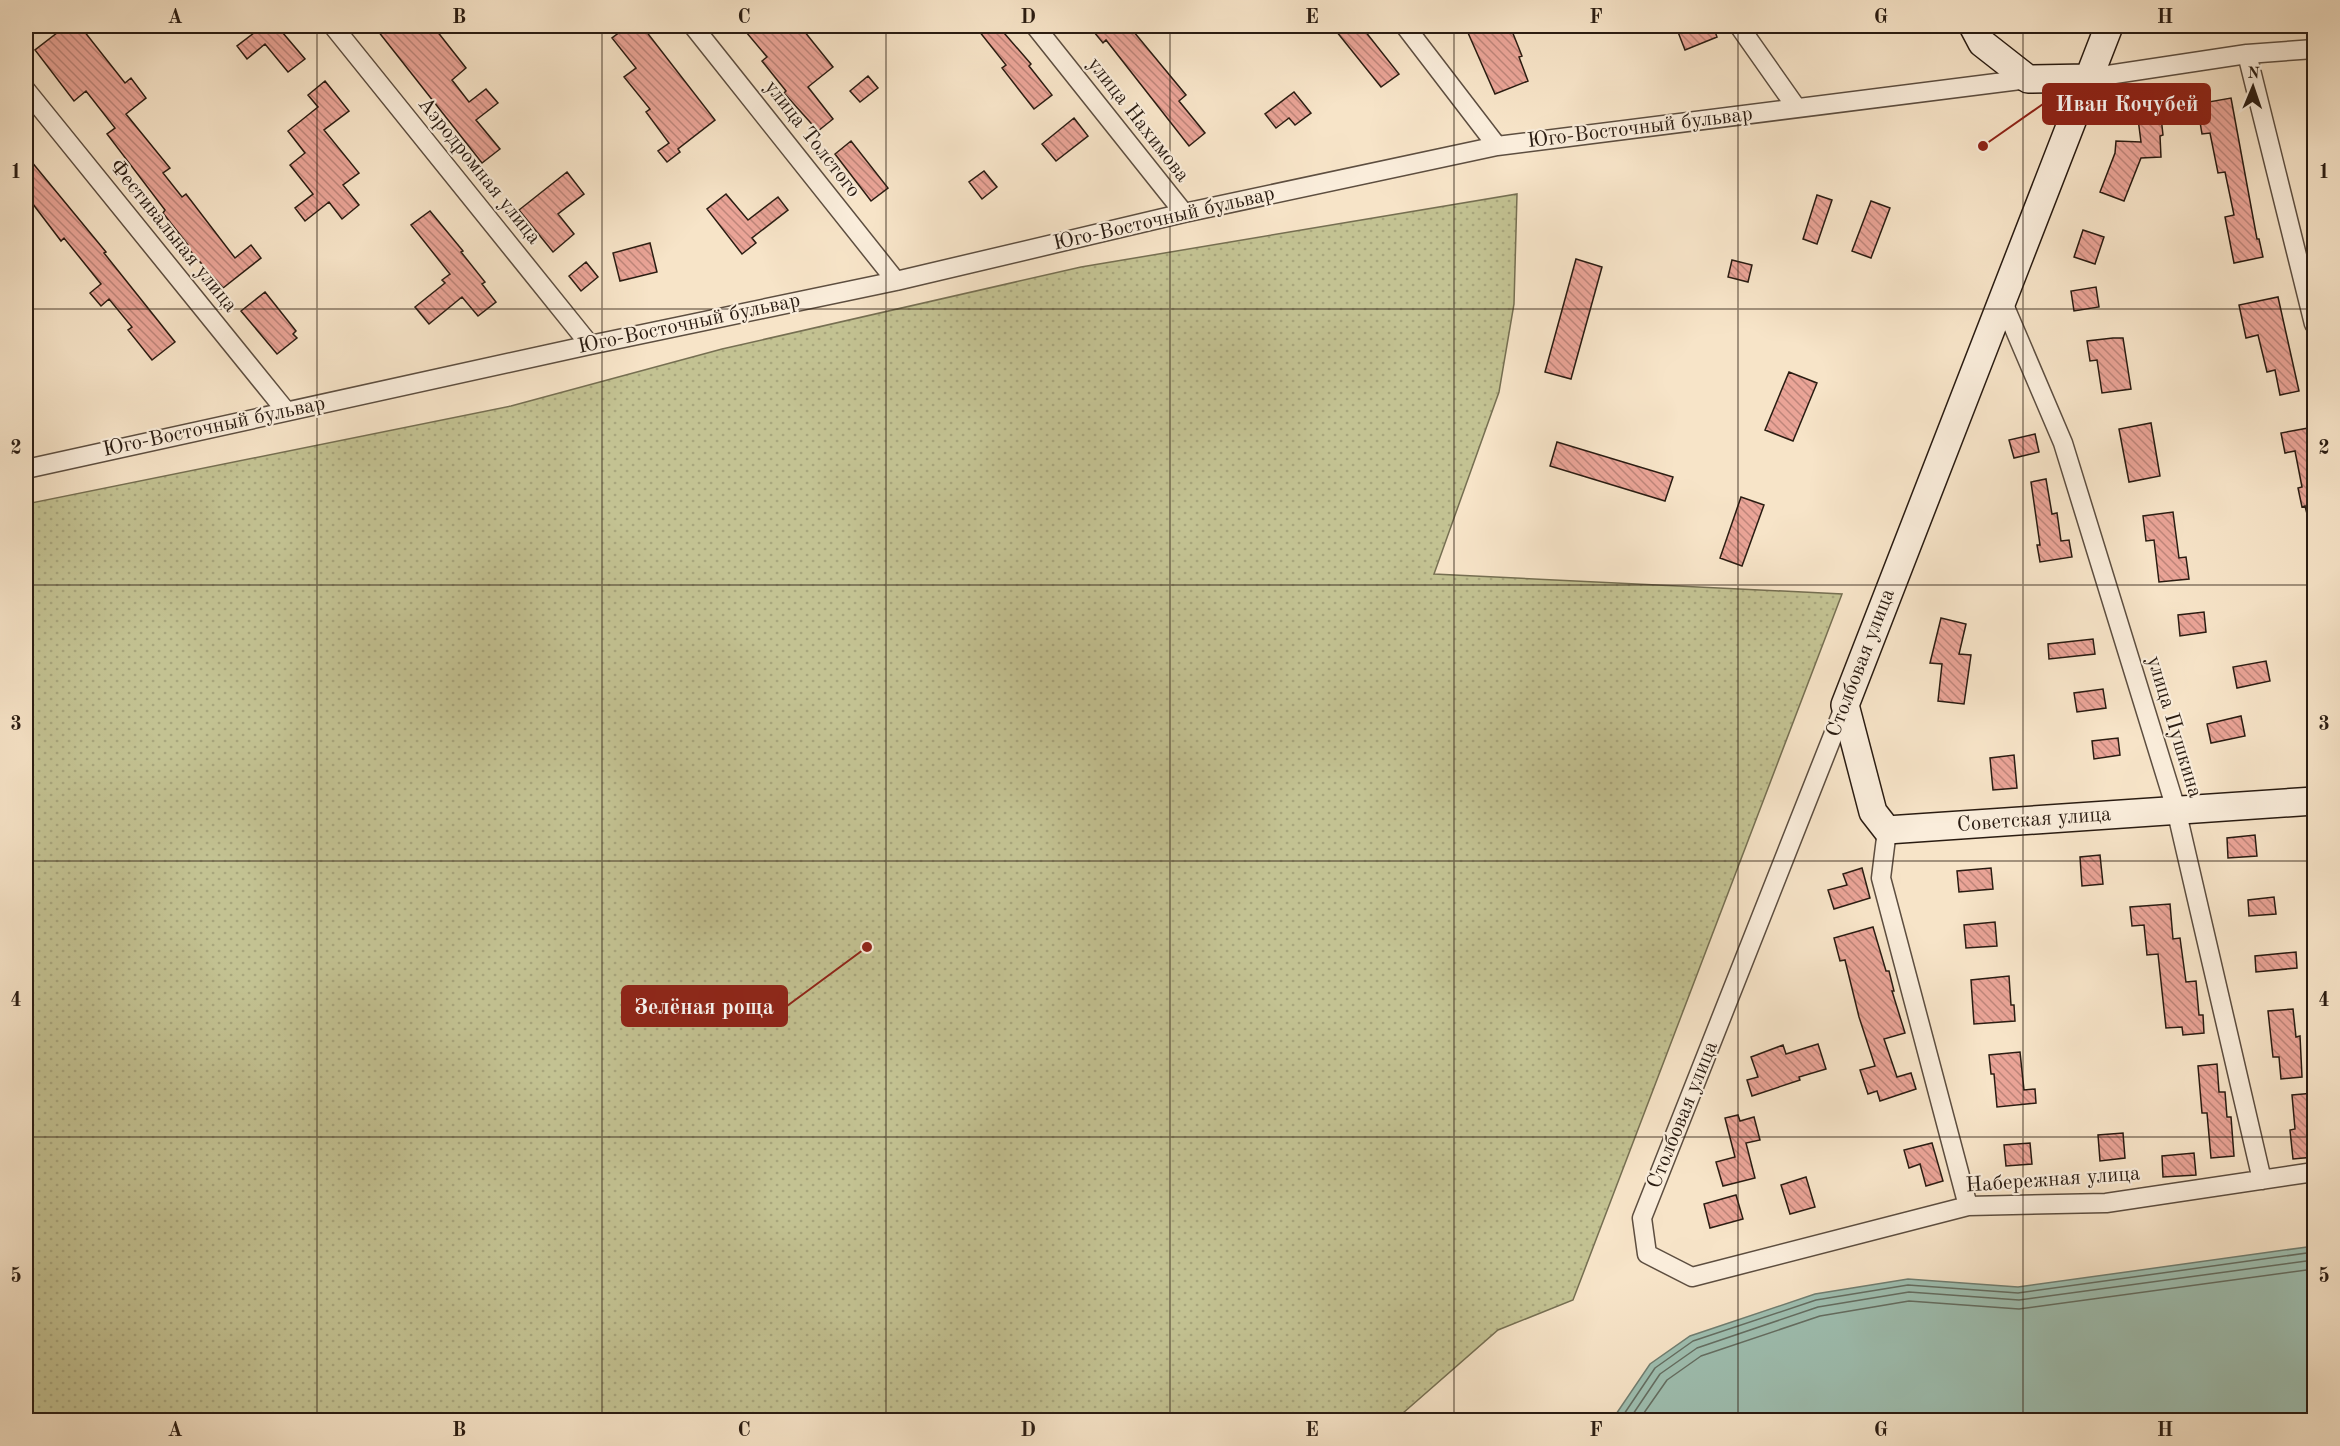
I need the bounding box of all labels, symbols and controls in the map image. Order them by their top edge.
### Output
text: A [167,8,183,28]
text: B [452,8,466,28]
text: C [737,8,751,28]
text: D [1020,8,1036,28]
text: E [1305,8,1319,28]
text: F [1589,8,1603,28]
text: G [1874,8,1888,28]
text: H [2157,8,2173,28]
street label: улица Нахимова [1083,54,1193,186]
north arrow [2223,57,2283,117]
text: N [2247,66,2261,82]
street label: улица Толстого [760,77,864,201]
callout: Иван Кочубей [2043,84,2210,124]
street label: Аэродромная улица [413,94,545,248]
text: Иван Кочубей [2055,94,2199,116]
street label: Юго-Восточный бульвар [1526,104,1754,152]
street label: Фестивальная улица [105,156,241,316]
text: 1 [10,163,22,183]
text: 1 [2318,163,2330,183]
street label: Юго-Восточный бульвар [1051,183,1277,255]
street label: Юго-Восточный бульвар [576,290,802,358]
street label: Юго-Восточный бульвар [101,393,327,461]
text: 2 [10,439,22,459]
text: 2 [2318,439,2330,459]
street label: Столбовая улица [1823,586,1899,740]
street label: улица Пушкина [2142,654,2206,800]
text: 3 [10,715,22,735]
text: 3 [2318,715,2330,735]
street label: Советская улица [1956,804,2112,836]
callout: Зелёная роща [622,986,787,1026]
text: 4 [10,991,22,1011]
text: 4 [2318,991,2330,1011]
text: Зелёная роща [634,997,774,1019]
street label: Столбовая улица [1644,1038,1722,1192]
street label: Набережная улица [1965,1163,2141,1197]
text: 5 [10,1266,22,1287]
text: 5 [2318,1266,2330,1287]
text: A [167,1421,183,1441]
text: B [452,1421,466,1441]
text: C [737,1421,751,1441]
text: D [1020,1421,1036,1441]
text: E [1305,1421,1319,1441]
text: F [1589,1421,1603,1441]
text: G [1874,1421,1888,1441]
text: H [2157,1421,2173,1441]

